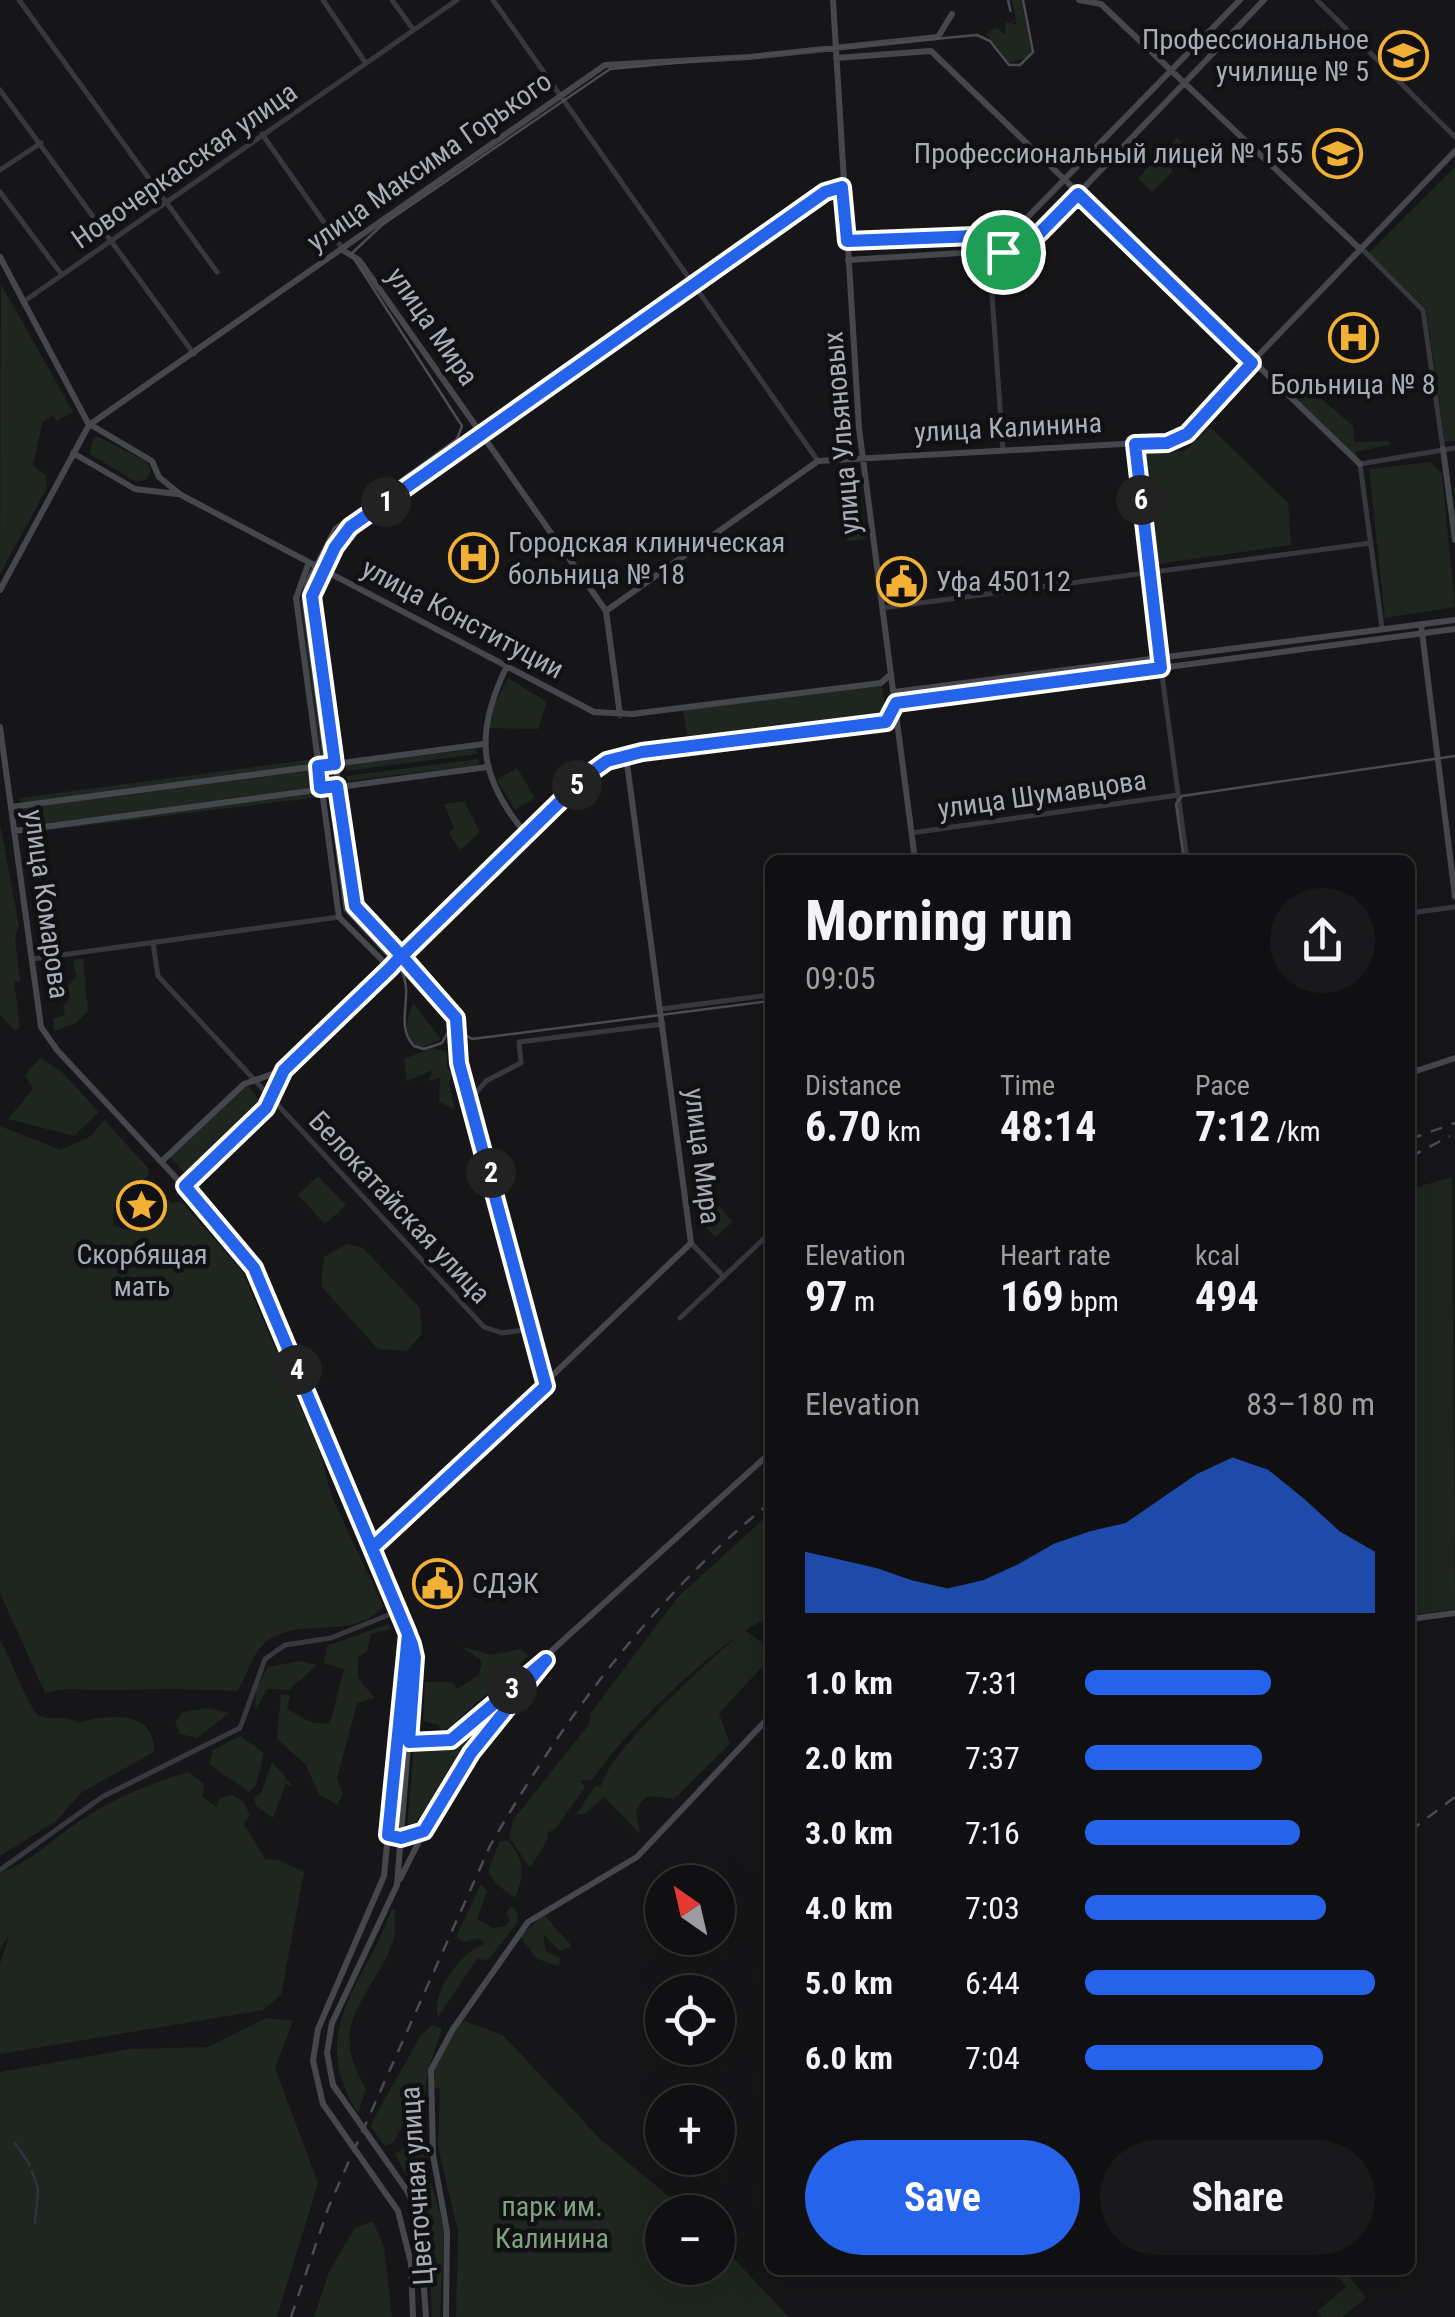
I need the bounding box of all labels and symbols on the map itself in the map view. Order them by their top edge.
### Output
place label: Профессиональное училище № 5 [1142,23,1369,88]
school or university icon: Профессиональное училище № 5 [1378,29,1430,81]
street label: улица Максима Горького [301,64,558,258]
street label: Новочеркасская улица [65,75,303,256]
school or university icon: Профессиональный лицей № 155 [1312,127,1364,179]
place label: Профессиональный лицей № 155 [914,137,1303,170]
pin [961,210,1046,295]
street label: улица Мира [380,261,485,392]
hospital icon: Больница № 8 [1327,311,1379,363]
street label: улица Ульяновых [816,330,867,536]
place label: Больница № 8 [1270,368,1436,401]
street label: улица Калинина [913,406,1103,449]
pin: 6 [1116,475,1166,525]
pin: 1 [361,477,411,527]
place label: Городская клиническая больница № 18 [508,526,785,591]
hospital icon: Городская клиническая больница № 18 [447,532,499,584]
street label: улица Конституции [356,551,569,686]
public building icon: Уфа 450112 [875,555,927,607]
place label: Уфа 450112 [936,565,1071,598]
pin: 5 [552,760,602,810]
street label: улица Шумавцова [936,764,1149,825]
street label: улица Комарова [17,807,76,1001]
street label: улица Мира [678,1086,727,1226]
street label: Белокатайская улица [302,1105,497,1310]
pin: 2 [466,1148,516,1198]
place icon: Скорбящая мать [116,1180,168,1232]
place label: Скорбящая мать [76,1238,208,1303]
pin: 4 [272,1345,322,1395]
public building icon: СДЭК [411,1557,463,1609]
place label: СДЭК [472,1567,539,1600]
pin: 3 [487,1664,537,1714]
north arrow [645,1865,735,1955]
street label: Цветочная улица [393,2085,440,2286]
park label: парк им. Калинина [495,2190,609,2255]

